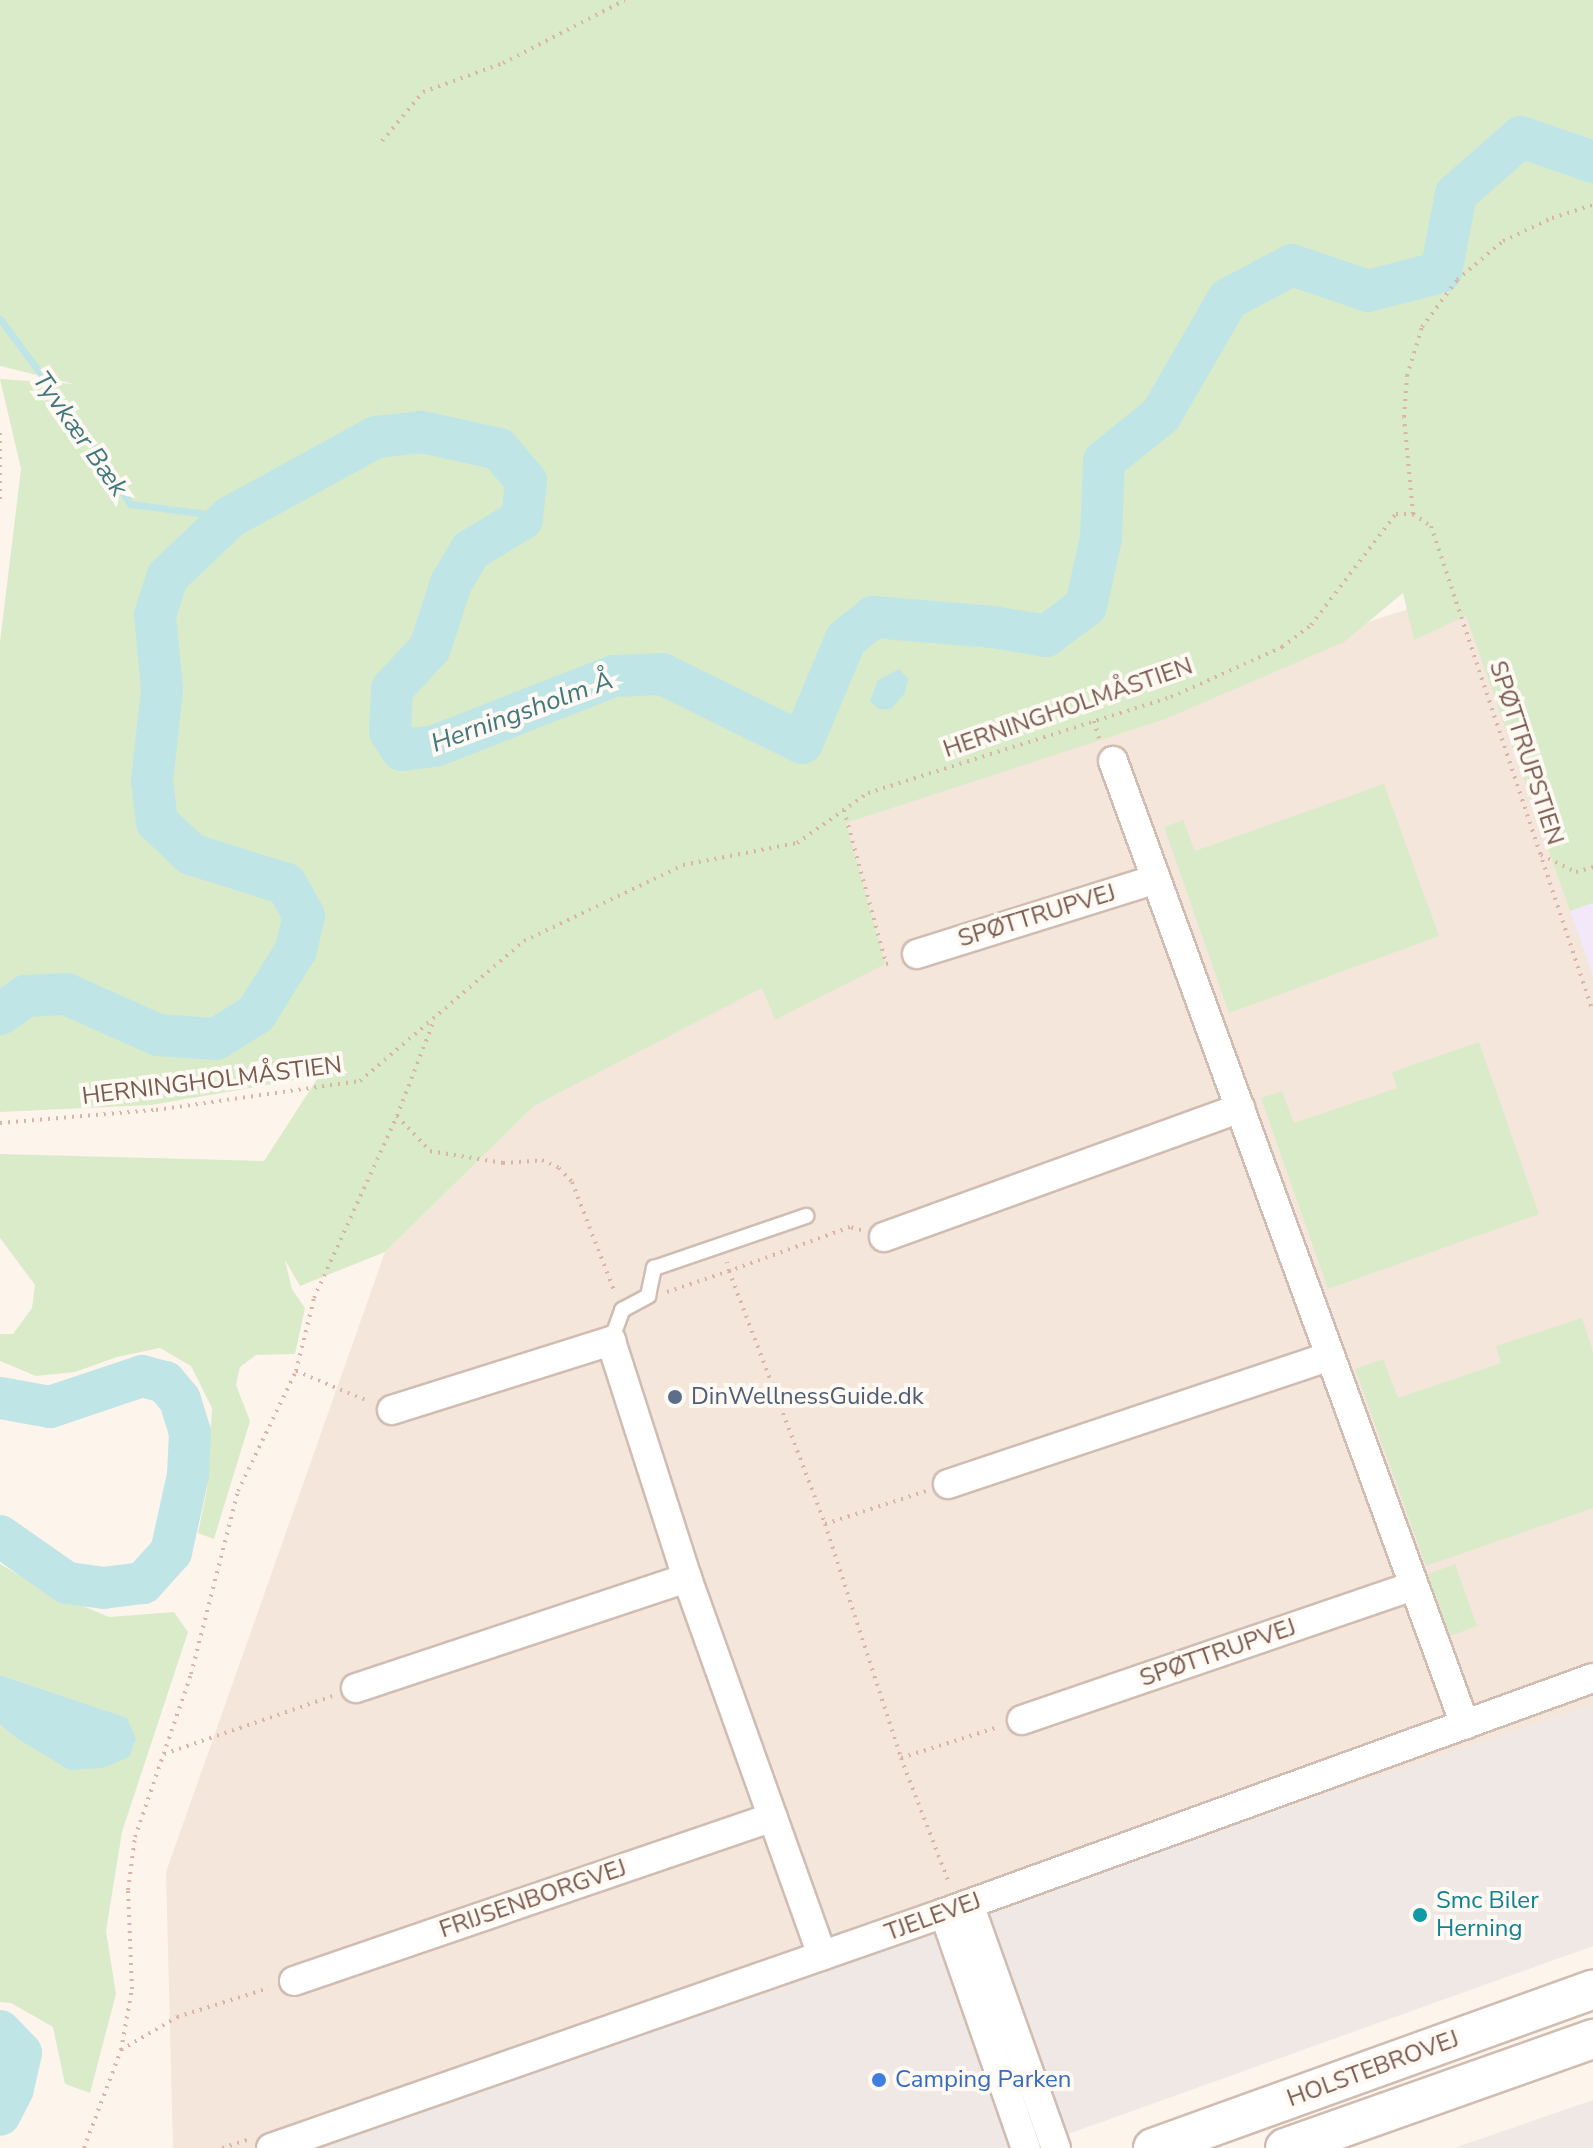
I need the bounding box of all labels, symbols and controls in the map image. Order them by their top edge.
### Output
water label: Tyvkær Bæk [26,365,134,503]
street label: HERNINGHOLMÅSTIEN [940,652,1196,764]
street label: SPØTTRUPSTIEN [1483,657,1569,849]
water label: Herningsholm Å [427,665,617,759]
street label: SPØTTRUPVEJ [955,878,1119,954]
street label: HERNINGHOLMÅSTIEN [80,1051,344,1111]
place label: DinWellnessGuide.dk [691,1383,924,1411]
marker: DinWellnessGuide.dk [666,1388,684,1406]
street label: SPØTTRUPVEJ [1136,1613,1300,1693]
street label: FRIJSENBORGVEJ [436,1854,630,1944]
street label: TJELEVEJ [881,1886,985,1948]
place label: Smc Biler Herning [1436,1887,1539,1943]
marker: Smc Biler Herning [1411,1906,1429,1924]
street label: HOLSTEBROVEJ [1283,2025,1463,2113]
place label: Camping Parken [895,2066,1071,2094]
marker: Camping Parken [870,2071,888,2089]

